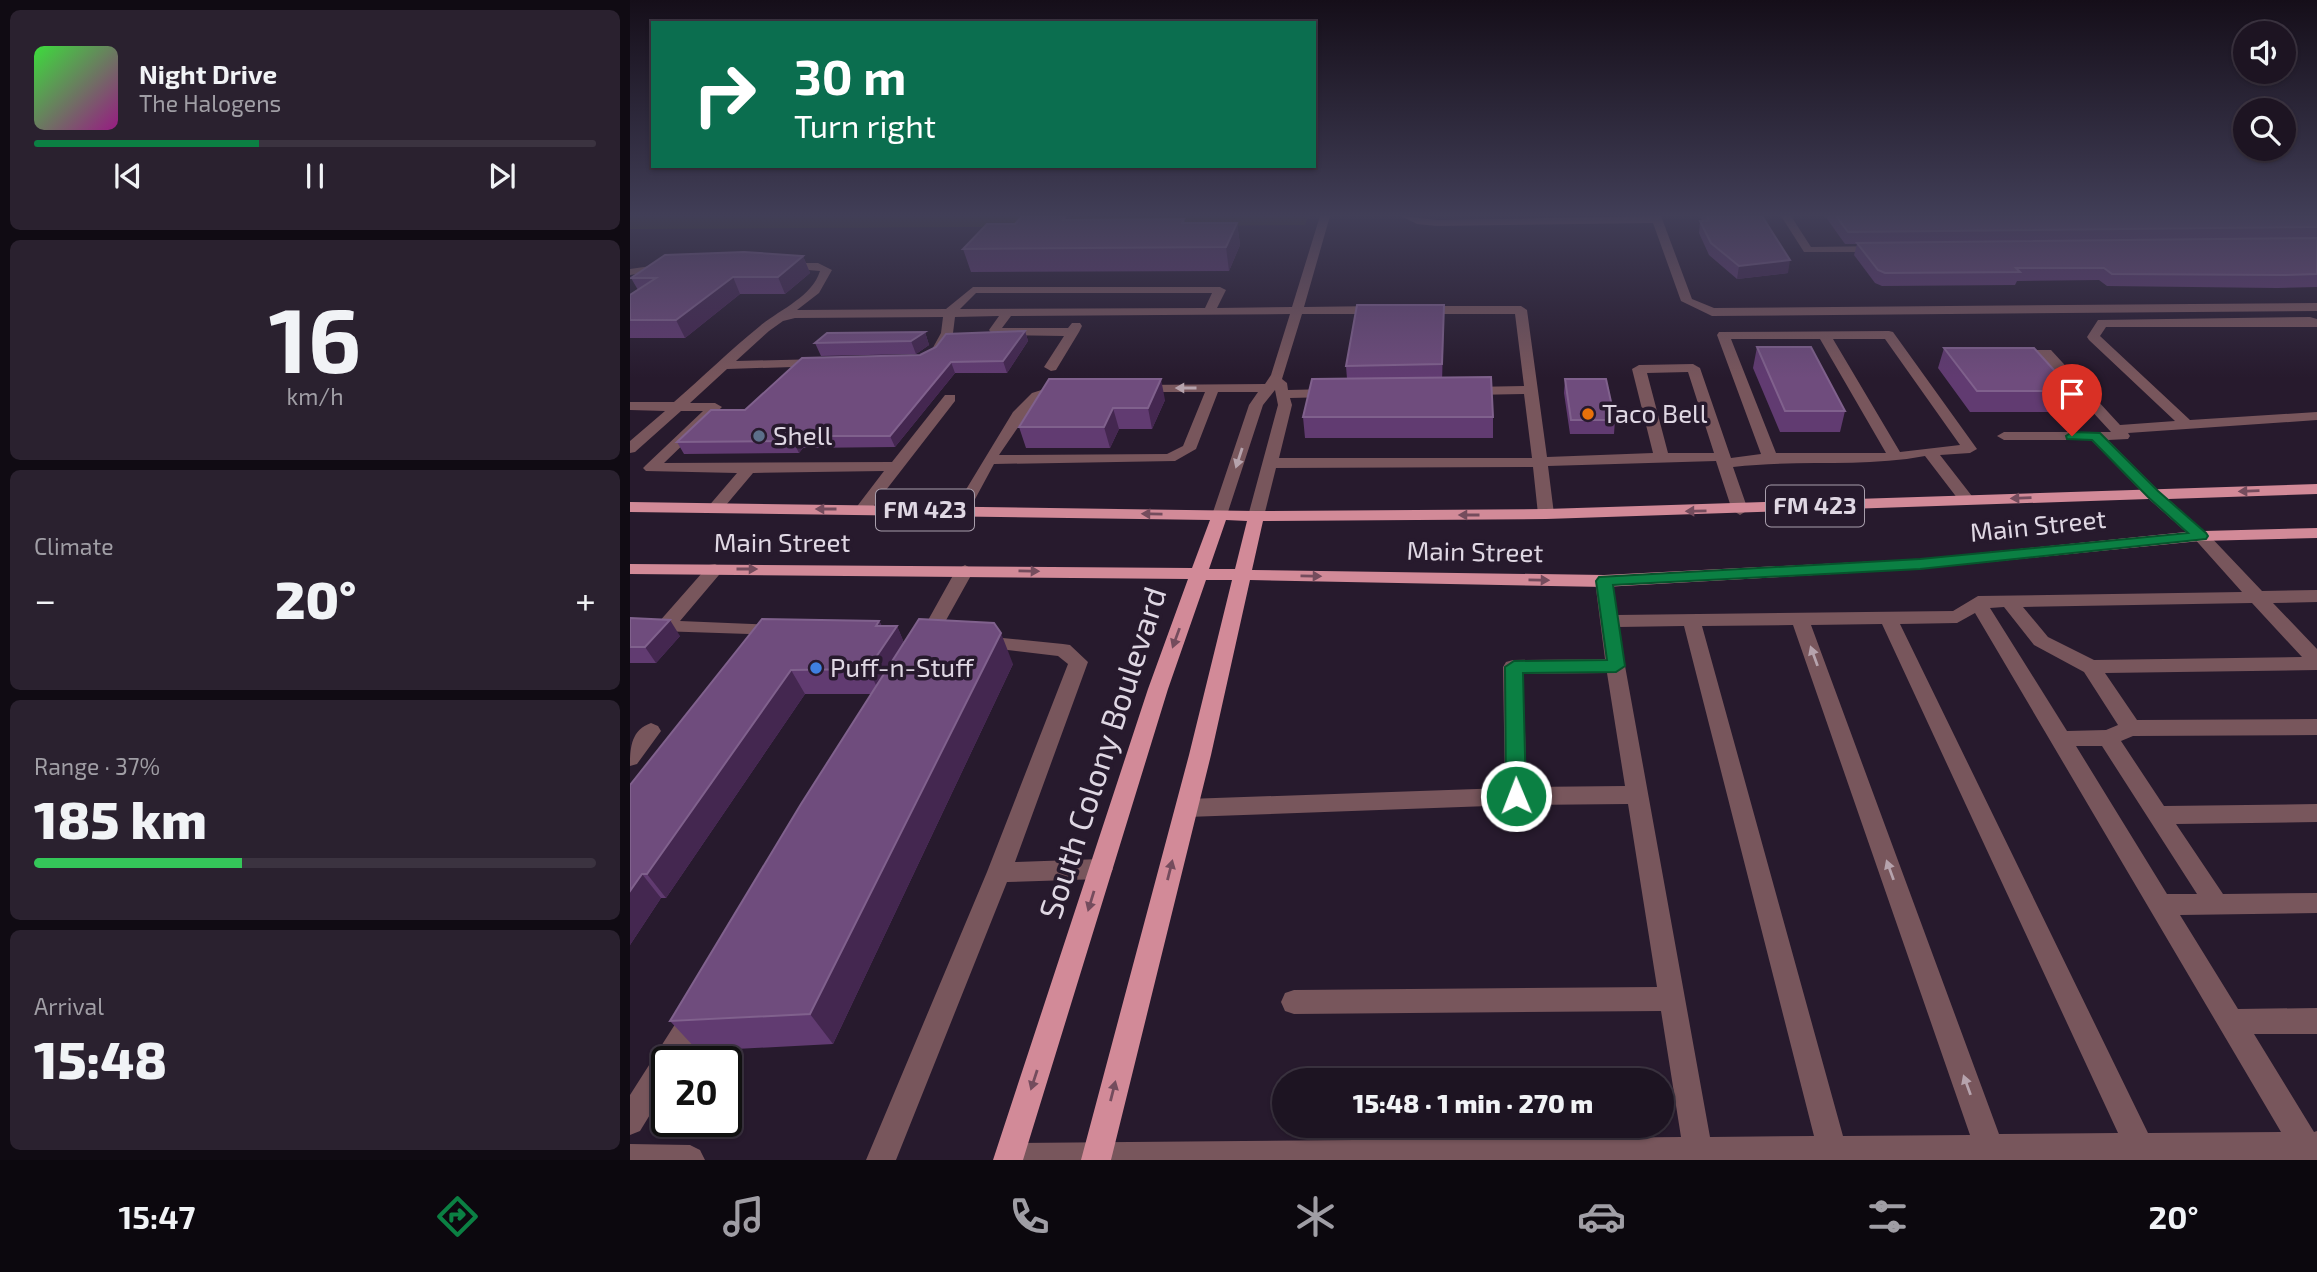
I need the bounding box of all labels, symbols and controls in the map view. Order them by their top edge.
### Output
map controls [2233,21,2296,161]
button: sound [2233,21,2296,84]
text: 30 m [794,46,906,105]
icon: right [679,49,770,140]
text: Night Drive [139,58,277,89]
text: The Halogens [139,89,281,117]
button: search [2233,98,2296,161]
text: Turn right [794,106,936,144]
icon: previous [109,157,147,195]
icon: pause [296,157,334,195]
icon: next [483,157,521,195]
text: 16 [268,282,362,391]
pin [2042,364,2102,436]
icon: arrive [2053,375,2091,413]
text: km/h [286,382,344,410]
one-way arrow [1175,382,1197,394]
place label: Taco Bell [1602,397,1708,428]
marker: Taco Bell [1580,406,1596,422]
place label: Shell [773,419,832,450]
marker: Shell [751,428,767,444]
one-way arrow [1233,448,1244,469]
one-way arrow [2238,485,2260,497]
road number: FM 423 [1766,486,1864,526]
road number: FM 423 [876,490,974,530]
one-way arrow [2010,492,2032,504]
street label: Main Street [1968,502,2108,547]
one-way arrow [815,503,837,515]
one-way arrow [1685,505,1707,516]
one-way arrow [1140,508,1162,520]
one-way arrow [1457,509,1479,521]
street label: Main Street [714,526,850,557]
text: Climate [34,532,114,560]
street label: Main Street [1406,534,1544,567]
one-way arrow [736,563,758,575]
one-way arrow [1018,565,1040,577]
text: 20° [275,567,356,629]
one-way arrow [1300,570,1322,581]
one-way arrow [1528,574,1550,585]
text: − [34,576,56,622]
text: + [575,576,596,622]
street label: South Colony Boulevard [1030,582,1173,923]
one-way arrow [1170,627,1181,648]
one-way arrow [1808,646,1819,667]
place label: Puff-n-Stuff [830,651,974,682]
marker: Puff-n-Stuff [808,660,824,676]
text: Range · 37% [34,752,160,780]
position arrow [1479,759,1553,833]
text: 185 km [34,787,207,849]
one-way arrow [1165,859,1176,881]
one-way arrow [1885,860,1896,881]
one-way arrow [1085,890,1095,911]
text: Arrival [34,992,104,1020]
text: 15:48 [34,1027,167,1089]
speed limit sign: 20 [651,1046,742,1137]
one-way arrow [1028,1070,1038,1091]
one-way arrow [1961,1074,1972,1095]
one-way arrow [1108,1080,1119,1102]
text: 15:48 · 1 min · 270 m [1353,1087,1593,1118]
icon: directions [433,1192,482,1241]
icon: music [719,1192,768,1241]
icon: phone [1005,1192,1054,1241]
icon: climate [1291,1192,1340,1241]
icon: car [1577,1192,1626,1241]
icon: filters [1863,1192,1912,1241]
text: 15:47 [119,1197,196,1235]
text: 20° [2149,1197,2198,1235]

